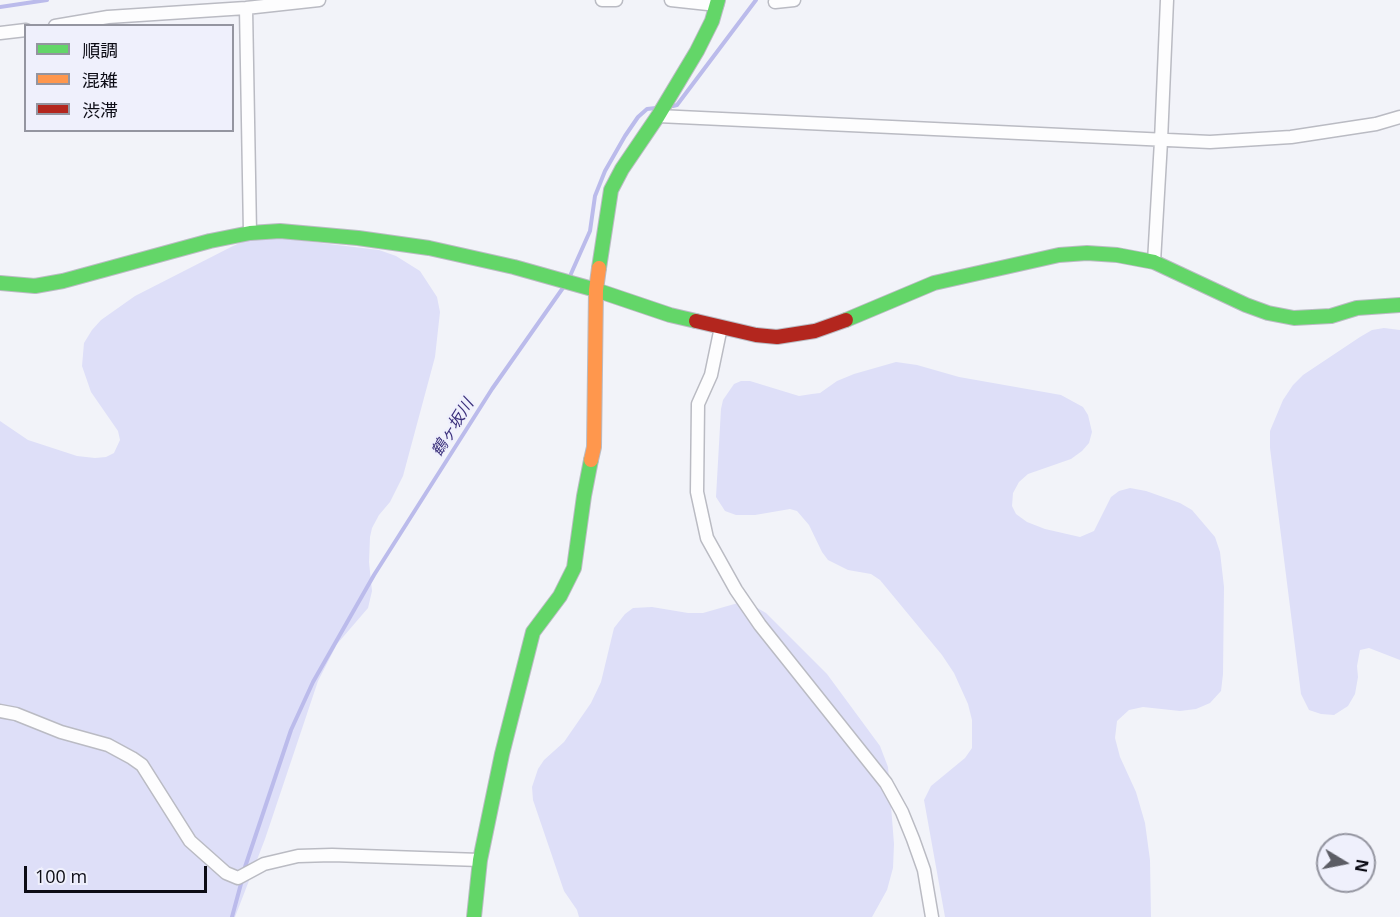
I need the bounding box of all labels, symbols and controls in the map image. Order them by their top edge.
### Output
legend [24,24,234,132]
text: 順調 [82,38,118,62]
text: 混雑 [82,68,118,92]
text: 渋滞 [82,98,118,122]
water label: 鶴ヶ坂川 [428,396,478,460]
north arrow [1316,833,1376,893]
scale bar [27,854,210,892]
text: N [1350,857,1374,874]
text: 100 m [35,864,87,888]

